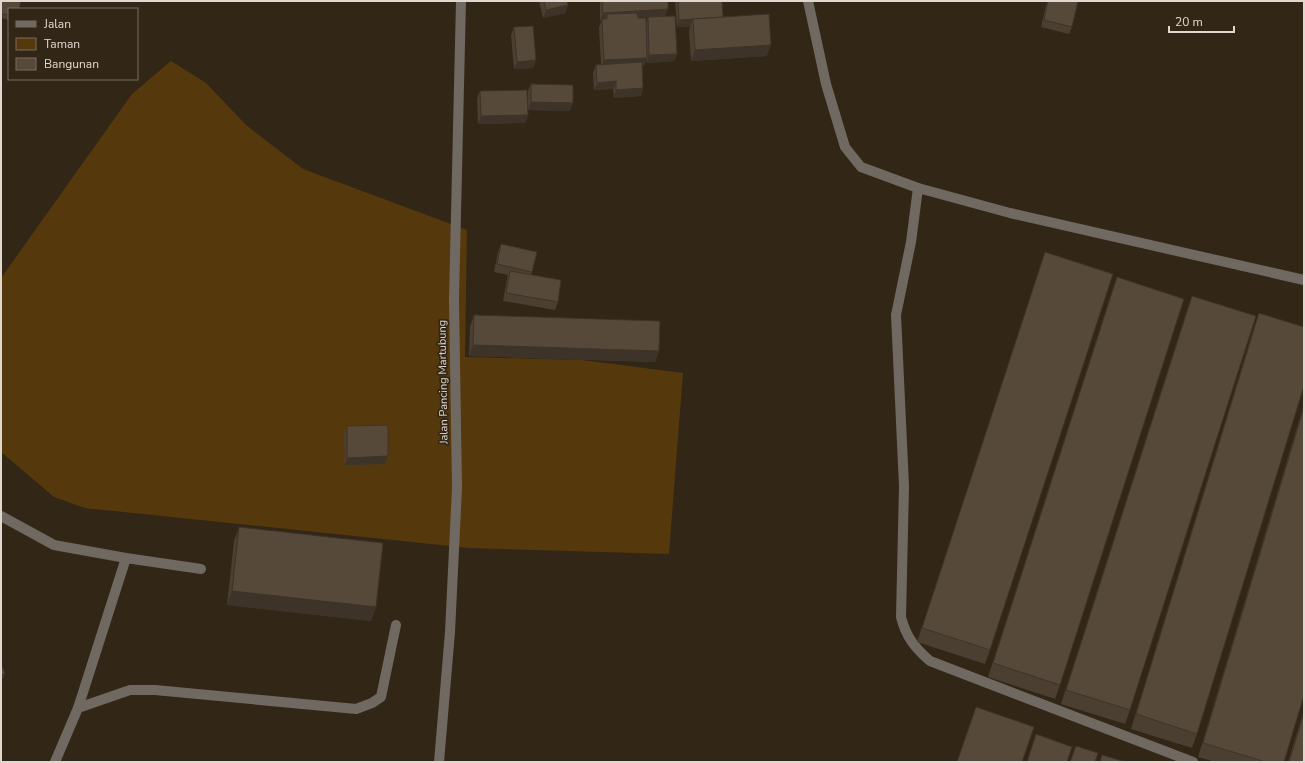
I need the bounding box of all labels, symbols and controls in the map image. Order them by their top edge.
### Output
legend [8,8,138,80]
scale bar [1169,8,1234,34]
text: 20 m [1175,14,1203,30]
text: Jalan [43,16,71,32]
text: Taman [44,36,80,52]
text: Bangunan [44,56,99,72]
street label: Jalan Pancing Martubung [434,320,452,445]

